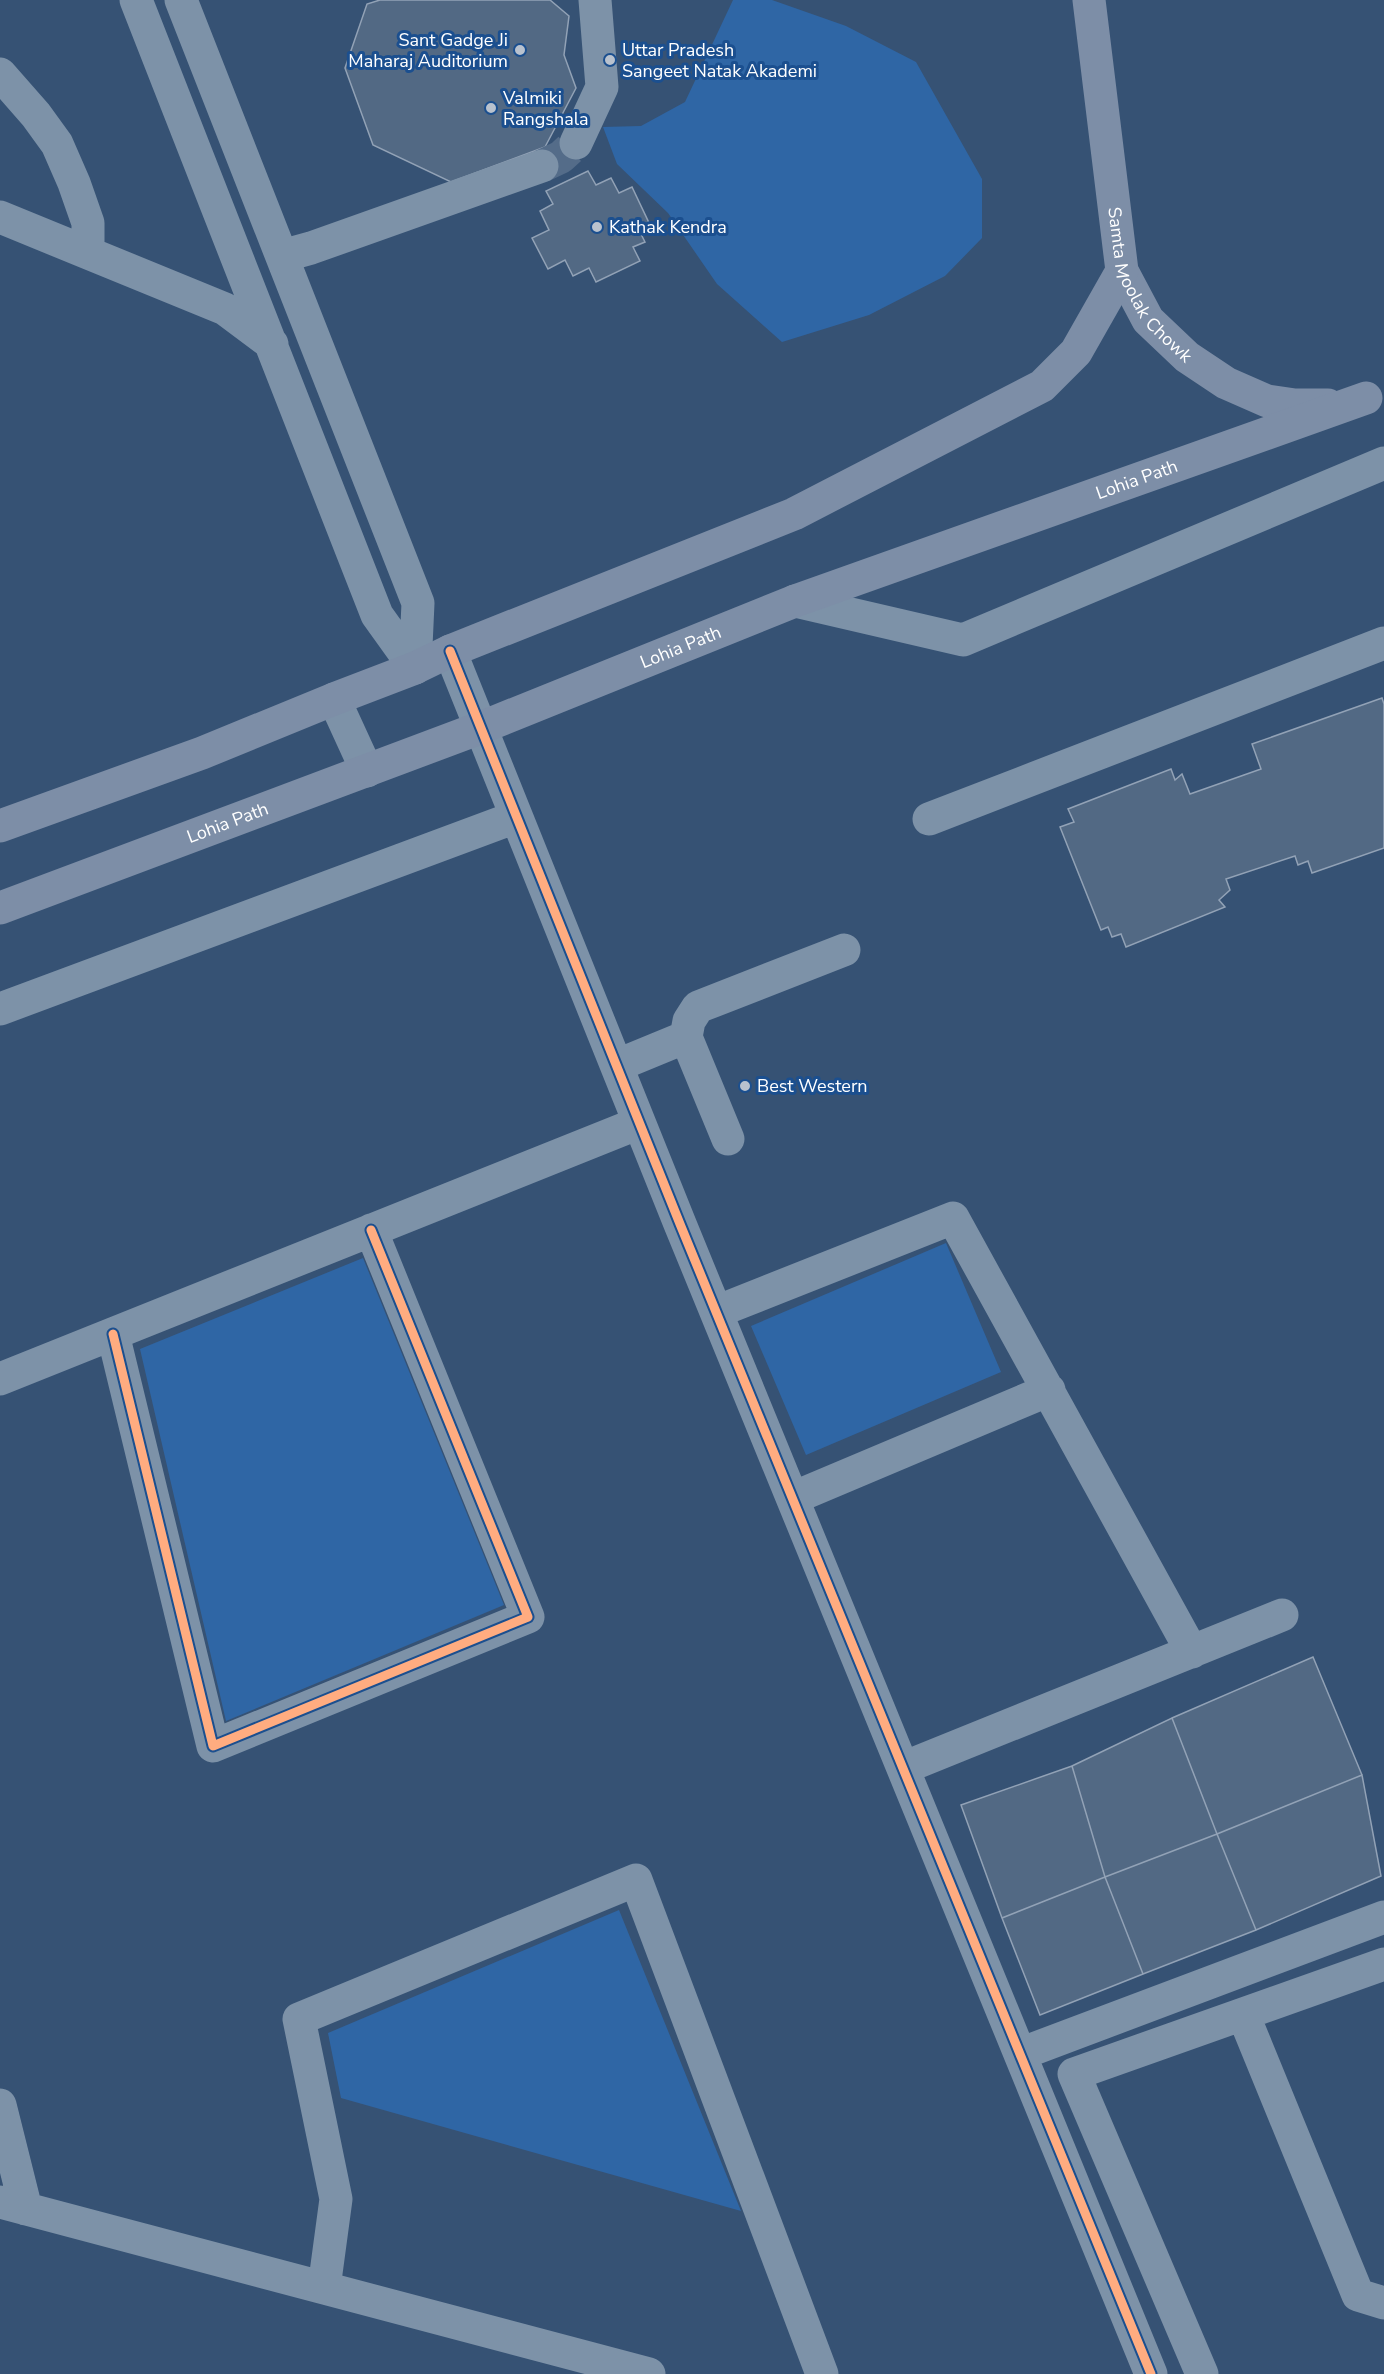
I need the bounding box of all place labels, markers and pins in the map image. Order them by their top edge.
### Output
place label: Sant Gadge Ji Maharaj Auditorium [348,28,508,73]
place label: Uttar Pradesh Sangeet Natak Akademi [622,38,817,83]
marker: Sant Gadge Ji Maharaj Auditorium [513,43,527,57]
marker: Uttar Pradesh Sangeet Natak Akademi [603,53,617,67]
place label: Valmiki Rangshala [502,86,589,131]
marker: Valmiki Rangshala [484,101,498,115]
place label: Kathak Kendra [609,215,727,239]
marker: Kathak Kendra [590,220,604,234]
place label: Best Western [757,1074,868,1098]
marker: Best Western [738,1079,752,1093]

